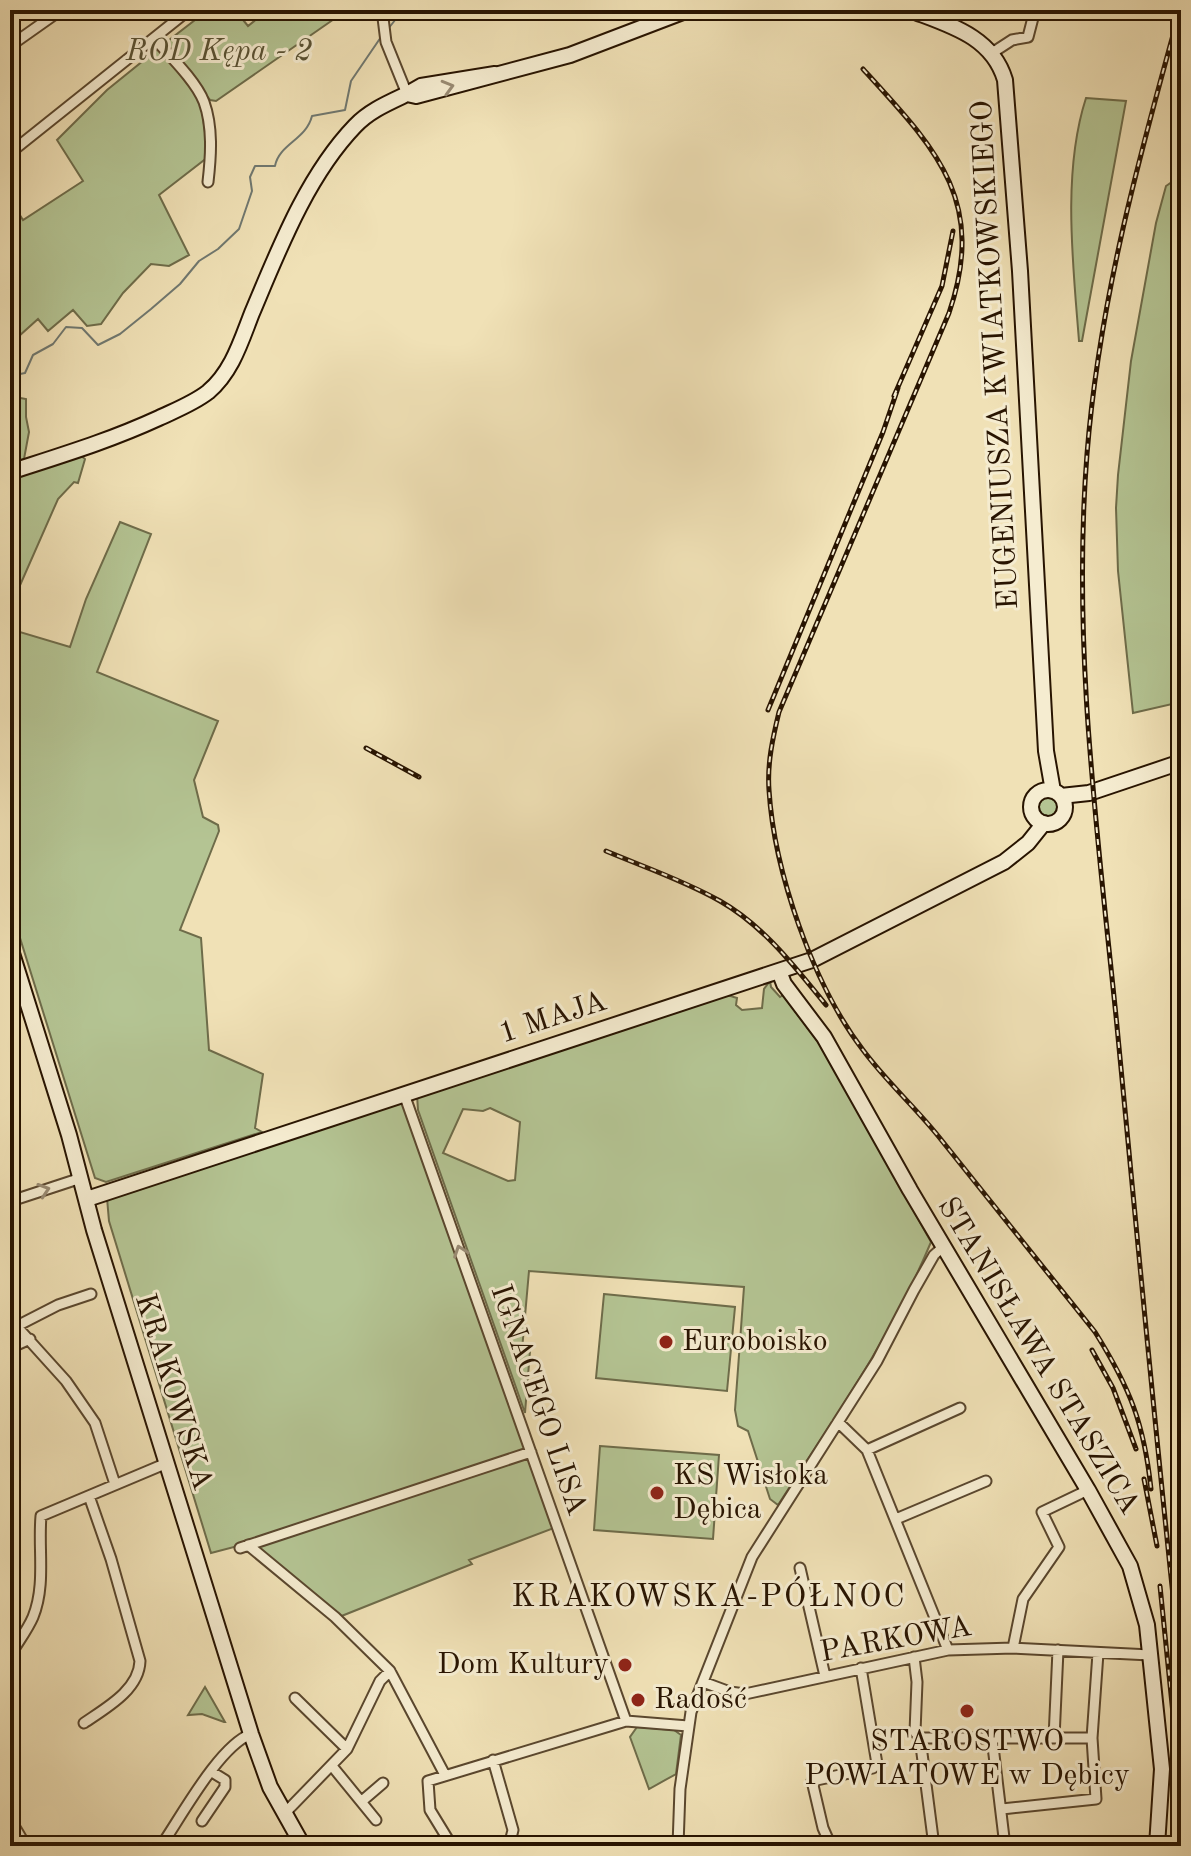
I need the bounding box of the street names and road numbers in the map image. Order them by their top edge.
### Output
street label: EUGENIUSZA KWIATKOWSKIEGO [968,100,1024,610]
street label: 1 MAJA [496,987,611,1049]
street label: STANISŁAWA STASZICA [931,1192,1145,1520]
street label: IGNACEGO LISA [484,1281,592,1519]
street label: KRAKOWSKA [129,1290,217,1494]
street label: PARKOWA [818,1612,974,1668]

